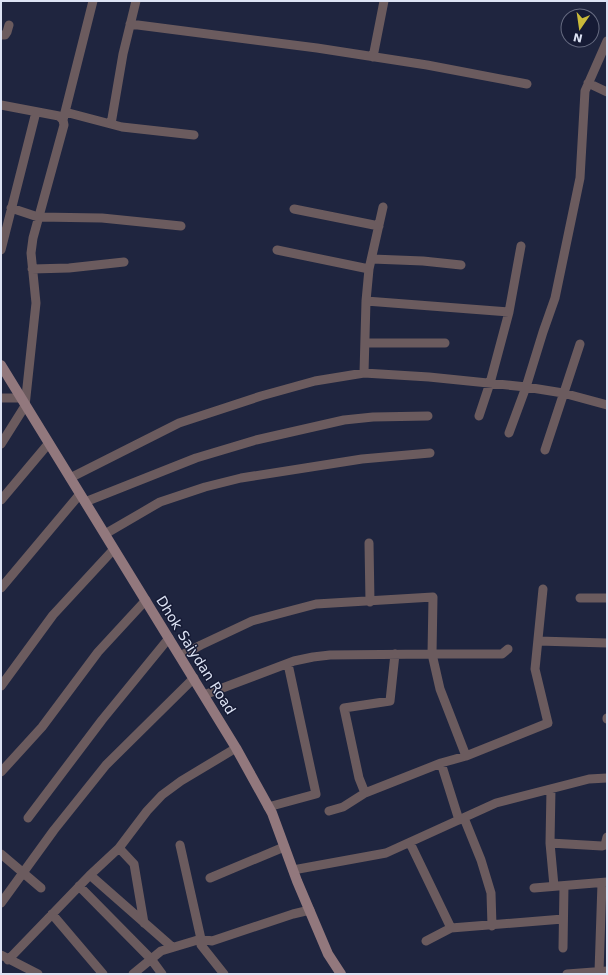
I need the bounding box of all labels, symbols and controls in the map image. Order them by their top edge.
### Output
north arrow [560,8,600,48]
text: N [572,30,584,45]
street label: Dhok Saiydan Road [153,593,239,717]

